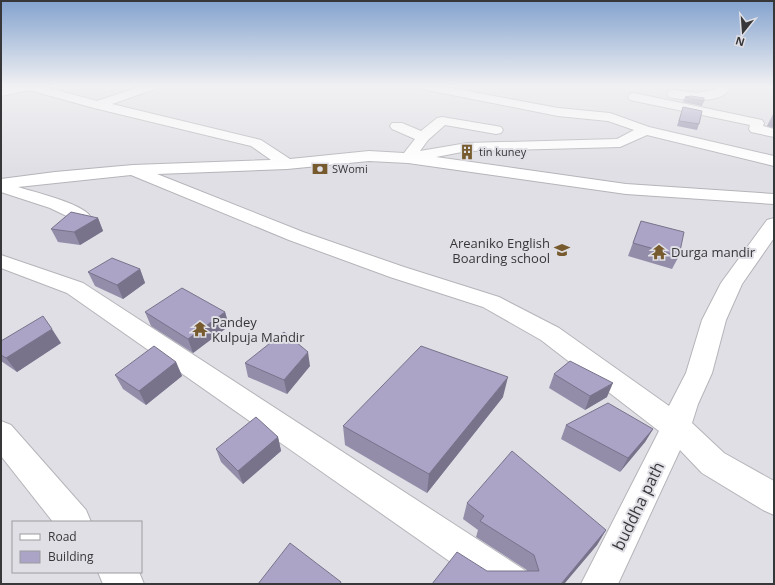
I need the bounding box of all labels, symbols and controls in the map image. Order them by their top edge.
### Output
north arrow [723,12,763,52]
text: N [733,34,746,51]
building icon: tin kuney [458,143,476,161]
place label: tin kuney [479,144,527,159]
bank icon: SWomi [311,160,329,178]
place label: SWomi [332,161,368,176]
place label: Areaniko English Boarding school [450,234,550,267]
school or university icon: Areaniko English Boarding school [553,241,571,259]
temple icon: Durga mandir [650,243,668,261]
place label: Durga mandir [671,243,756,261]
place label: Pandey Kulpuja Mandir [212,313,305,346]
temple icon: Pandey Kulpuja Mandir [191,320,209,338]
street label: buddha path [607,458,669,554]
legend [12,521,142,573]
text: Road [48,528,77,545]
text: Building [48,548,94,565]

